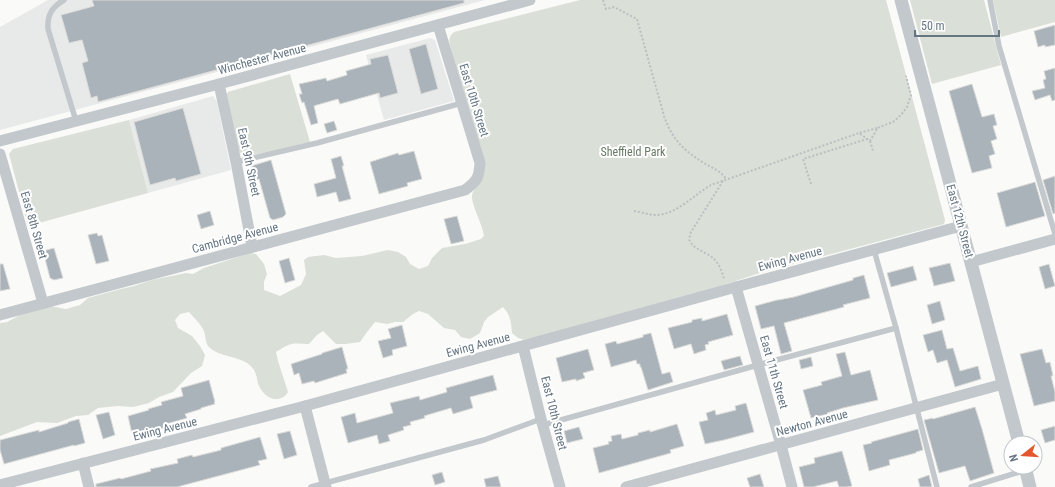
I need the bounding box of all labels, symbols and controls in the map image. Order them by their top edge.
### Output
scale bar [915,12,999,38]
text: 50 m [921,19,945,33]
street label: Winchester Avenue [217,40,308,77]
street label: East 10th Street [456,62,492,139]
street label: East 9th Street [235,126,263,198]
park label: Sheffield Park [600,145,666,159]
street label: East 12th Street [943,183,977,260]
street label: East 8th Street [18,190,50,261]
street label: Cambridge Avenue [190,220,280,256]
street label: Ewing Avenue [757,244,824,274]
street label: Ewing Avenue [445,330,512,360]
street label: East 11th Street [757,334,791,411]
street label: East 10th Street [538,375,570,452]
street label: Newton Avenue [775,407,850,439]
street label: Ewing Avenue [132,414,199,444]
north arrow [1003,435,1043,475]
text: N [1007,452,1021,463]

